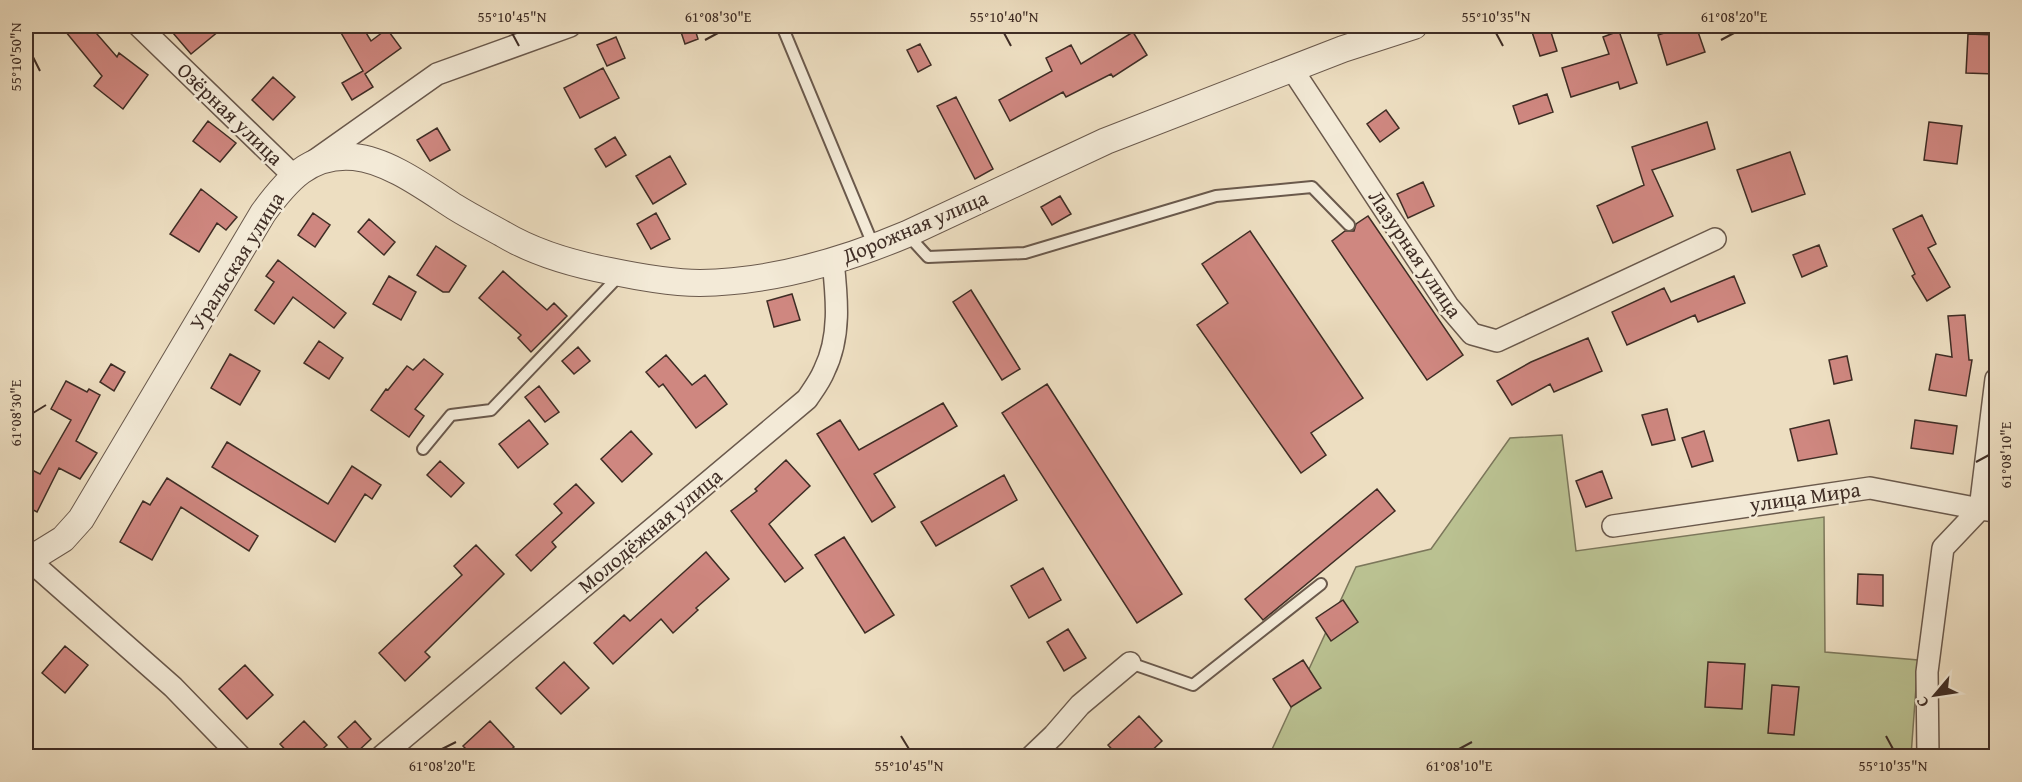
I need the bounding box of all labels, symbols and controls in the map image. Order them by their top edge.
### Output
text: 55°10'45"N [478,6,547,27]
text: 61°08'30"E [685,6,752,27]
text: 55°10'40"N [970,6,1039,27]
text: 55°10'35"N [1462,6,1531,27]
text: 61°08'20"E [1701,6,1768,27]
text: 55°10'50"N [5,22,26,91]
street label: Озёрная улица [170,55,290,172]
street label: Дорожная улица [836,182,993,272]
street label: Лазурная улица [1361,183,1470,324]
street label: Уральская улица [182,186,292,336]
text: 61°08'30"E [5,379,26,446]
text: 61°08'10"E [1995,421,2016,488]
street label: Молодёжная улица [571,461,729,600]
street label: улица Мира [1747,473,1862,520]
north arrow [1905,665,1965,725]
text: С [1909,692,1935,712]
text: 61°08'20"E [409,755,476,776]
text: 55°10'45"N [875,755,944,776]
text: 61°08'10"E [1426,755,1493,776]
text: 55°10'35"N [1859,755,1928,776]

